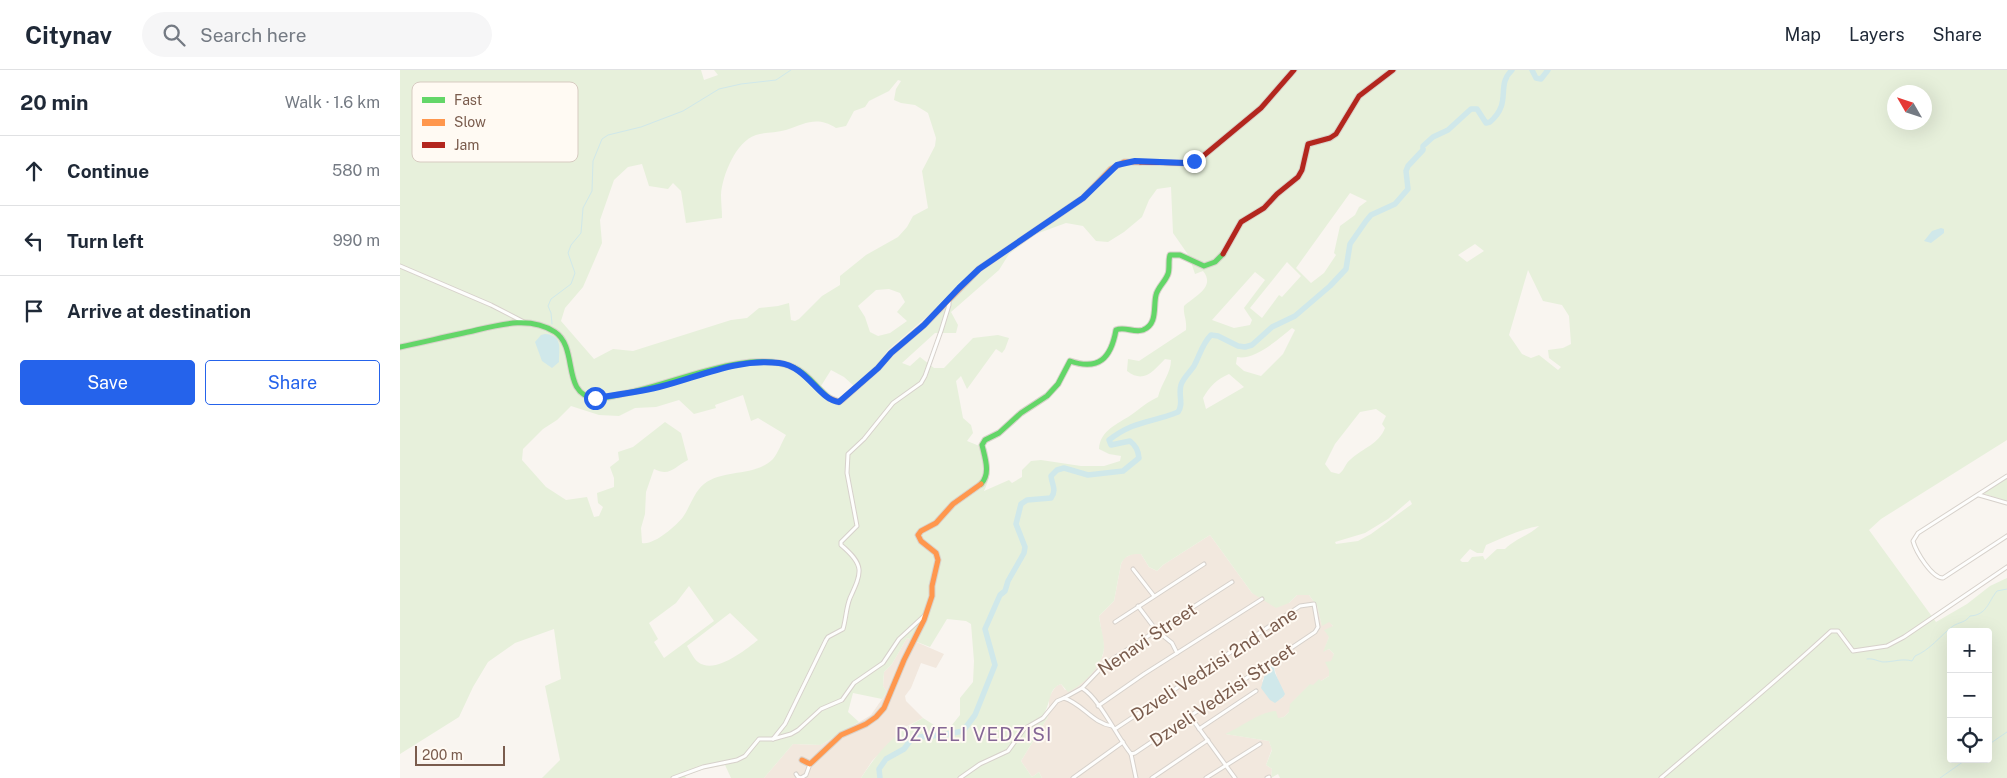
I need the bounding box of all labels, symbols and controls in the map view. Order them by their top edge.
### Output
search box [142,12,492,57]
text: Citynav [25,21,112,49]
icon: search [160,21,188,49]
text: Search here [200,24,307,46]
text: Map [1785,24,1821,45]
text: Layers [1849,24,1905,45]
text: Share [1933,24,1982,45]
legend [412,82,578,162]
north arrow [1887,85,1932,130]
text: 20 min [20,90,89,115]
text: Fast [454,92,482,108]
text: Walk · 1.6 km [285,93,380,112]
text: Slow [454,114,486,130]
text: Jam [454,137,479,153]
route end [1183,150,1206,173]
icon: ahead [20,157,48,185]
text: Continue [67,160,149,182]
text: 580 m [332,161,380,180]
icon: left [20,227,48,255]
text: Turn left [67,230,144,252]
text: 990 m [333,231,380,250]
icon: arrive [20,297,48,325]
text: Arrive at destination [67,300,251,322]
button: Save [20,360,195,405]
button: Share [205,360,380,405]
route start [584,387,607,410]
street label: Nenavi Street [1094,598,1200,680]
street label: Dzveli Vedzisi 2nd Lane [1127,602,1301,726]
map controls [1947,628,1992,763]
button: + [1947,628,1992,673]
street label: Dzveli Vedzisi Street [1146,639,1298,751]
button: − [1947,673,1992,718]
button: locate [1947,718,1992,763]
district label: DZVELI VEDZISI [896,723,1052,745]
scale bar [415,743,505,766]
text: 200 m [422,747,463,763]

